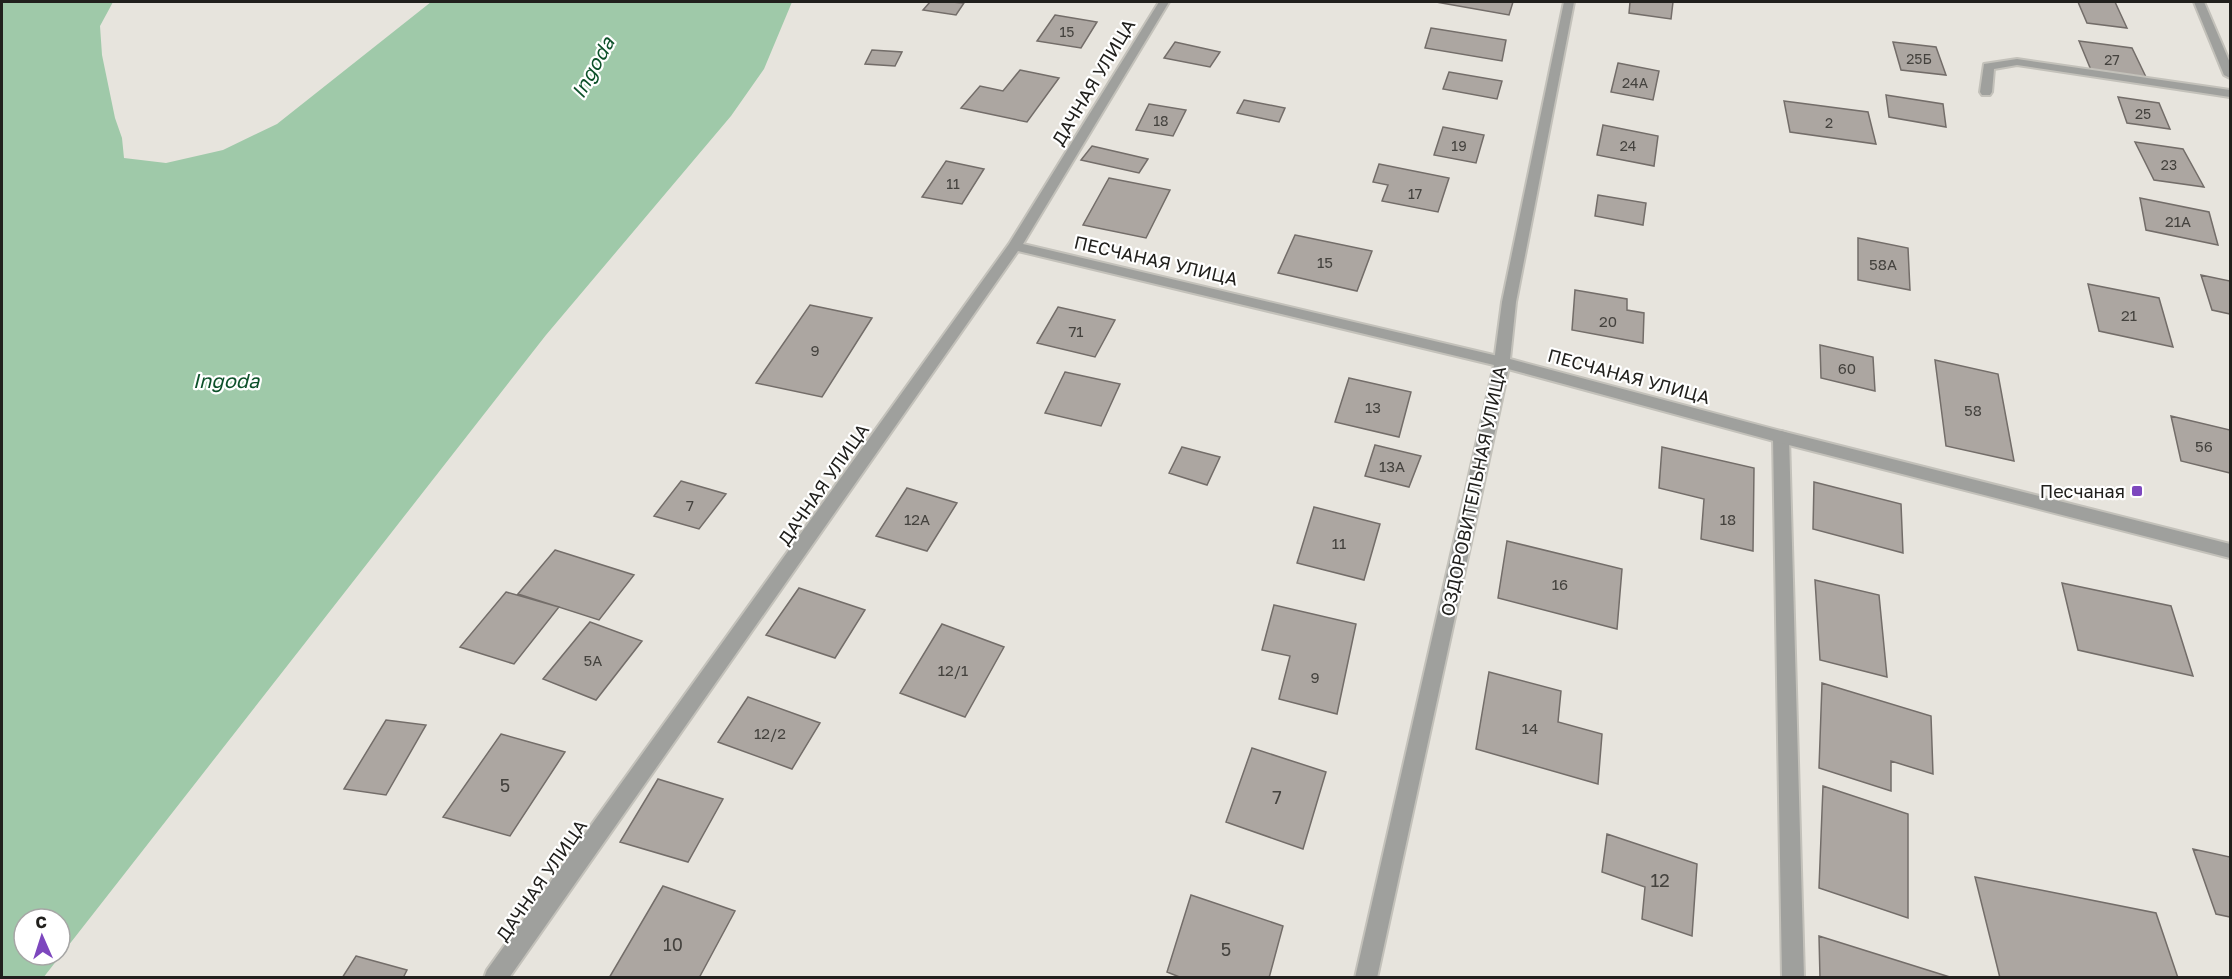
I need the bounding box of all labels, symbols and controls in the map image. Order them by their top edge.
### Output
street label: ДАЧНАЯ УЛИЦА [1047,15,1139,149]
house number: 15 [1060,23,1074,40]
water label: Ingoda [565,31,620,102]
house number: 25Б [1906,50,1932,67]
house number: 27 [2104,51,2120,68]
house number: 24А [1622,74,1649,91]
house number: 25 [2135,105,2151,122]
house number: 18 [1153,112,1169,129]
house number: 2 [1825,114,1833,131]
house number: 19 [1451,137,1467,154]
house number: 24 [1620,137,1636,154]
house number: 23 [2161,156,2177,173]
house number: 11 [946,175,960,192]
house number: 17 [1408,185,1422,202]
house number: 21А [2165,212,2191,230]
street label: ПЕСЧАНАЯ УЛИЦА [1072,230,1240,290]
house number: 15 [1317,253,1333,271]
house number: 58А [1869,255,1897,273]
house number: 21 [2121,306,2137,324]
house number: 20 [1599,312,1617,330]
house number: 71 [1068,322,1084,340]
house number: 9 [810,341,820,359]
street label: ПЕСЧАНАЯ УЛИЦА [1545,344,1713,408]
house number: 60 [1838,359,1856,377]
street label: ОЗДОРОВИТЕЛЬНАЯ УЛИЦА [1436,364,1510,618]
water label: Ingoda [193,368,260,393]
house number: 13 [1365,398,1381,416]
house number: 58 [1964,401,1982,419]
street label: ДАЧНАЯ УЛИЦА [773,419,873,549]
house number: 56 [2195,437,2213,455]
house number: 13А [1379,457,1405,475]
place label: Песчаная [2040,480,2125,502]
marker: Песчаная [2130,484,2144,498]
house number: 7 [686,496,694,514]
house number: 12А [904,510,930,528]
house number: 18 [1720,510,1736,528]
house number: 11 [1332,534,1346,552]
house number: 16 [1552,575,1568,593]
house number: 5А [584,651,602,669]
house number: 12/1 [938,661,968,679]
house number: 9 [1310,668,1320,686]
house number: 14 [1522,719,1538,737]
house number: 12/2 [754,724,786,742]
house number: 5 [500,774,510,796]
house number: 7 [1272,786,1282,808]
street label: ДАЧНАЯ УЛИЦА [491,815,591,945]
house number: 12 [1650,869,1670,891]
north arrow [12,907,72,967]
text: С [35,912,47,932]
house number: 10 [663,933,683,955]
house number: 5 [1221,938,1231,960]

